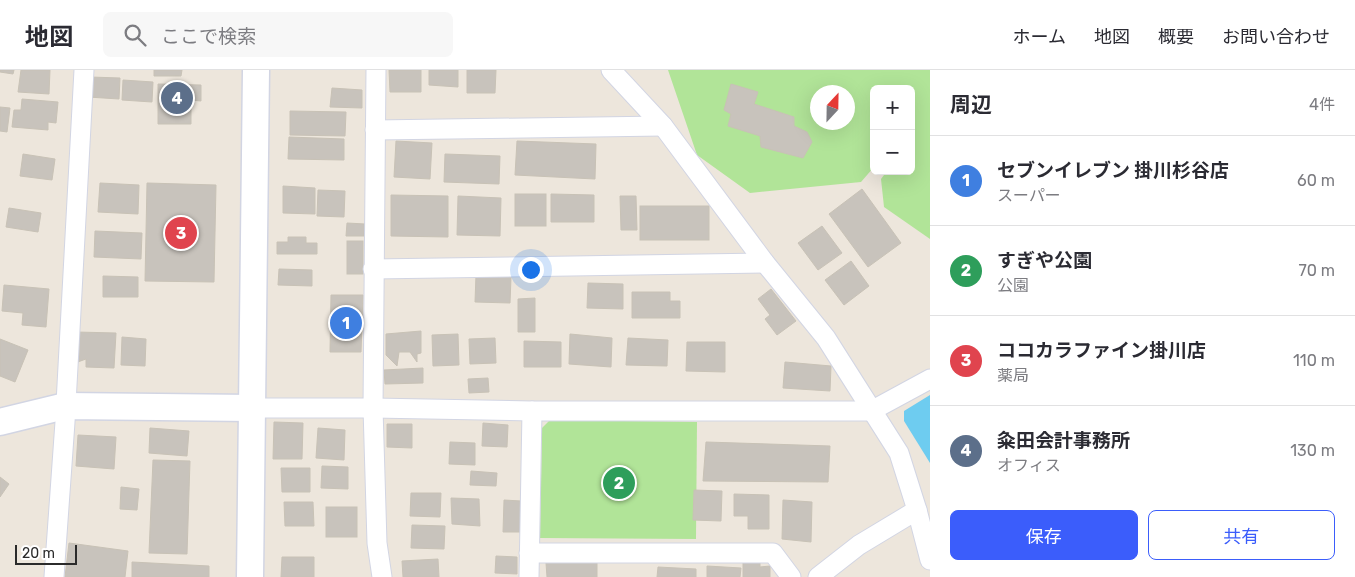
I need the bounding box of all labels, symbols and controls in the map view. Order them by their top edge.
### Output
search box [103,12,453,57]
icon: search [121,21,149,49]
text: 地図 [25,23,73,51]
text: ここで検索 [161,25,256,48]
text: ホーム [1013,26,1066,48]
text: 地図 [1094,26,1130,48]
text: 概要 [1158,26,1194,48]
text: お問い合わせ [1222,26,1330,48]
pin: 4 [161,79,193,117]
north arrow [810,85,855,130]
map controls [870,85,915,175]
button: + [870,85,915,130]
text: 周辺 [950,92,992,117]
text: 4件 [1309,95,1335,114]
button: − [870,130,915,175]
text: セブンイレブン 掛川杉谷店 [997,159,1229,182]
text: 1 [962,171,970,190]
text: 60 m [1297,171,1335,190]
text: スーパー [997,186,1061,205]
pin: 3 [165,214,197,252]
text: すぎや公園 [997,249,1092,272]
your location [518,257,544,283]
text: 2 [961,261,971,280]
text: 70 m [1298,261,1335,280]
text: 公園 [997,276,1029,295]
pin: 1 [330,304,362,342]
text: ココカラファイン掛川店 [997,339,1206,362]
text: 3 [961,351,971,370]
text: 110 m [1293,351,1335,370]
text: 薬局 [997,366,1029,385]
text: 粂田会計事務所 [997,429,1130,452]
text: 4 [961,441,971,460]
text: 130 m [1290,441,1335,460]
text: オフィス [997,456,1061,475]
pin: 2 [603,464,635,502]
button: 保存 [950,510,1138,560]
button: 共有 [1148,510,1335,560]
scale bar [15,542,78,565]
text: 20 m [22,545,55,562]

